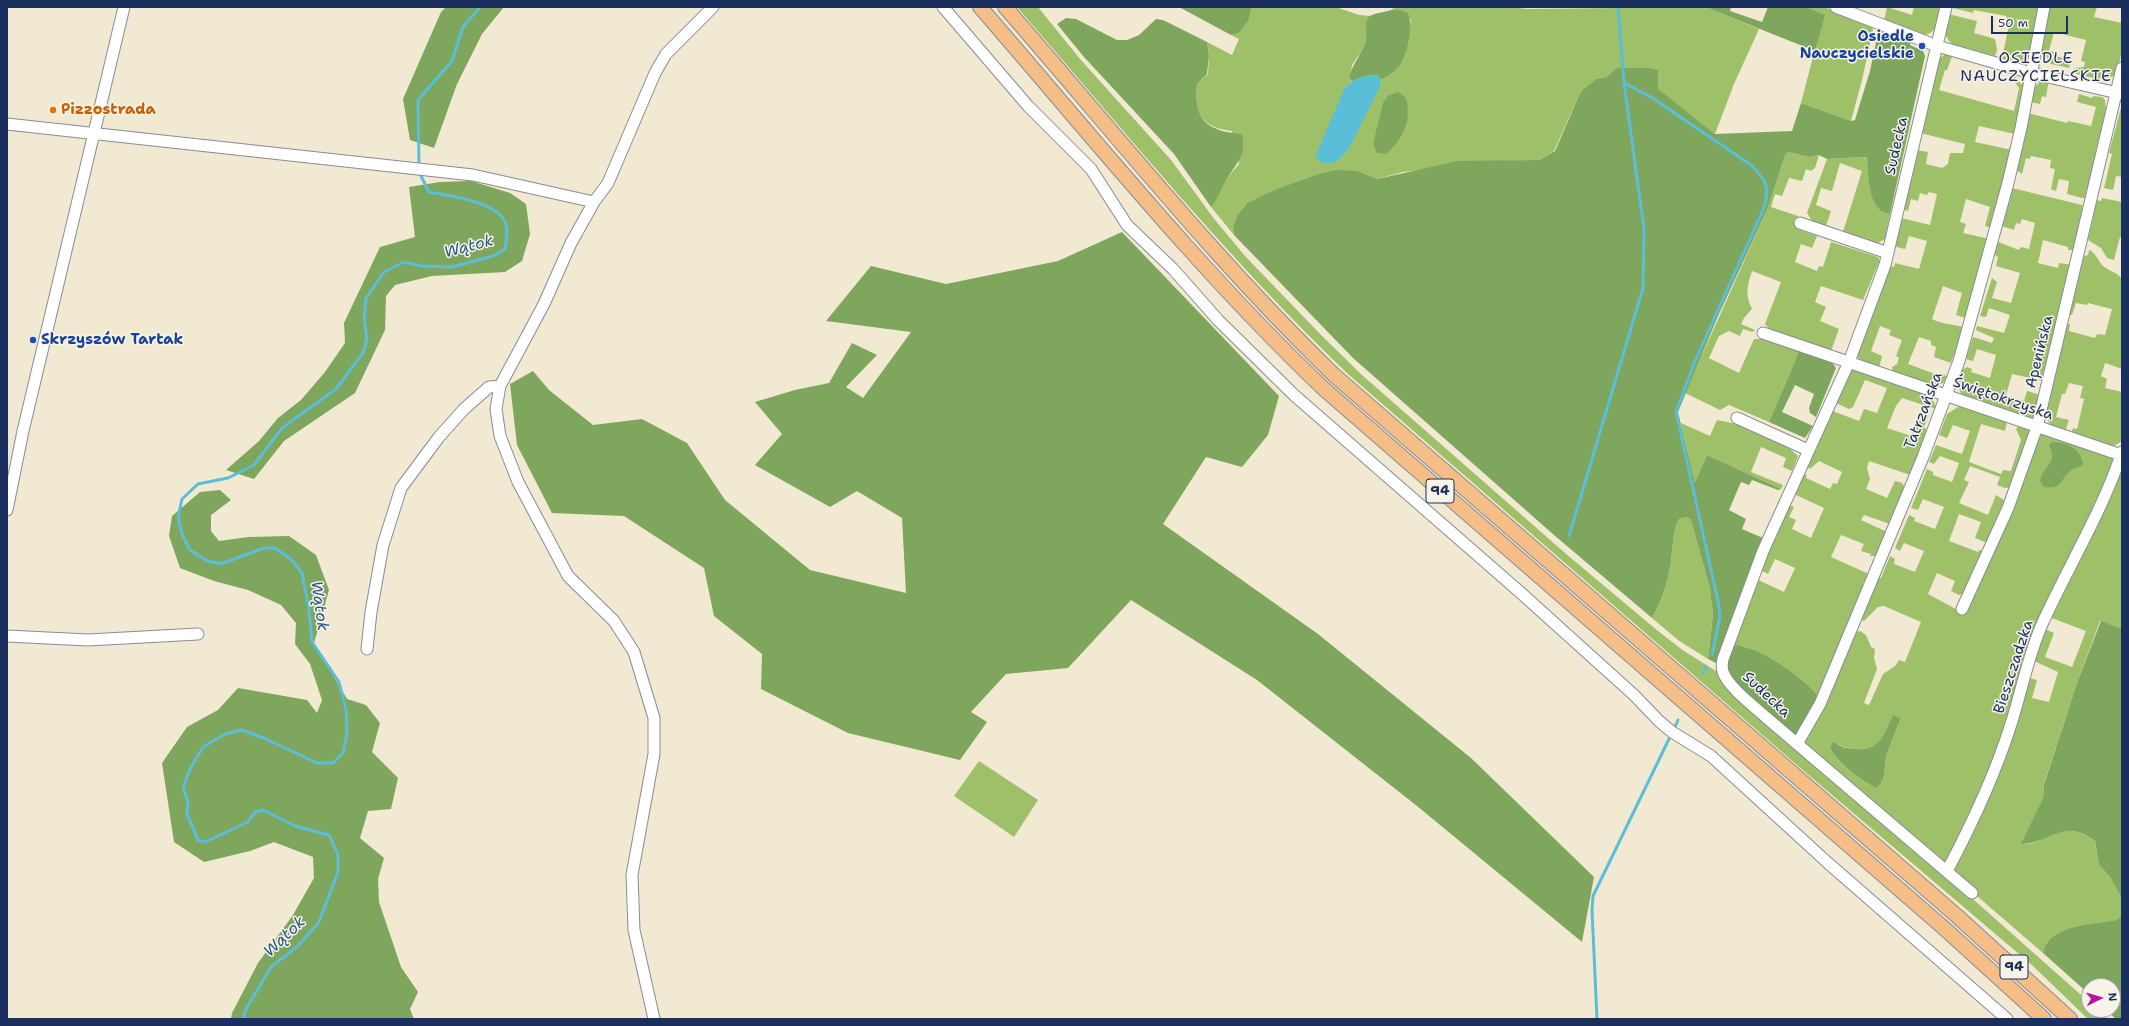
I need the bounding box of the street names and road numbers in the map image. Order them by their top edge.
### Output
street label: Sudecka [1882,115,1912,177]
street label: Apenińska [2022,314,2058,390]
street label: Tatrzańska [1901,370,1947,452]
street label: Świętokrzyska [1951,373,2055,425]
road number: 94 [1426,479,1454,503]
street label: Bieszczadzka [1990,618,2038,716]
street label: Sudecka [1738,668,1794,722]
road number: 94 [2000,955,2028,979]

